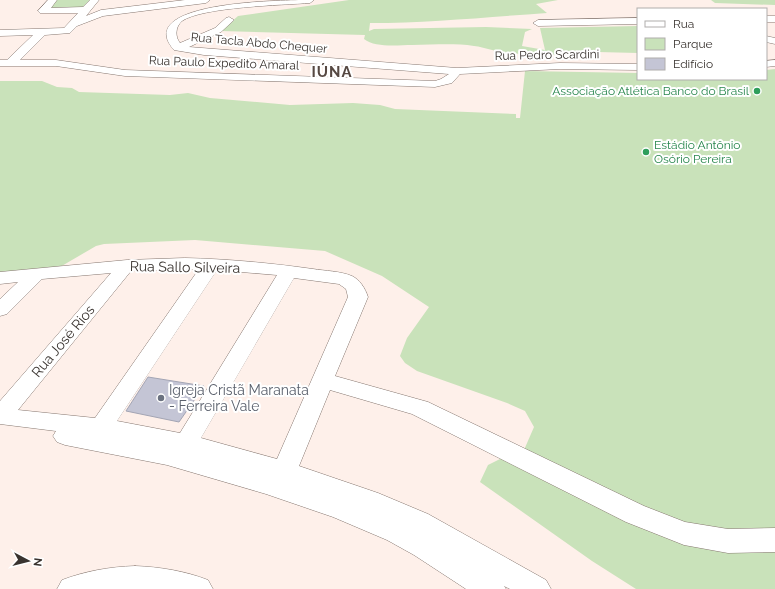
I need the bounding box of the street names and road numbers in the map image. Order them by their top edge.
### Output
street label: Rua Tacla Abdo Chequer [190,30,329,56]
street label: Rua Pedro Scardini [495,47,599,63]
street label: Rua Paulo Expedito Amaral [149,53,300,73]
street label: Rua Sallo Silveira [130,258,240,276]
street label: Rua José Rios [28,302,98,380]

